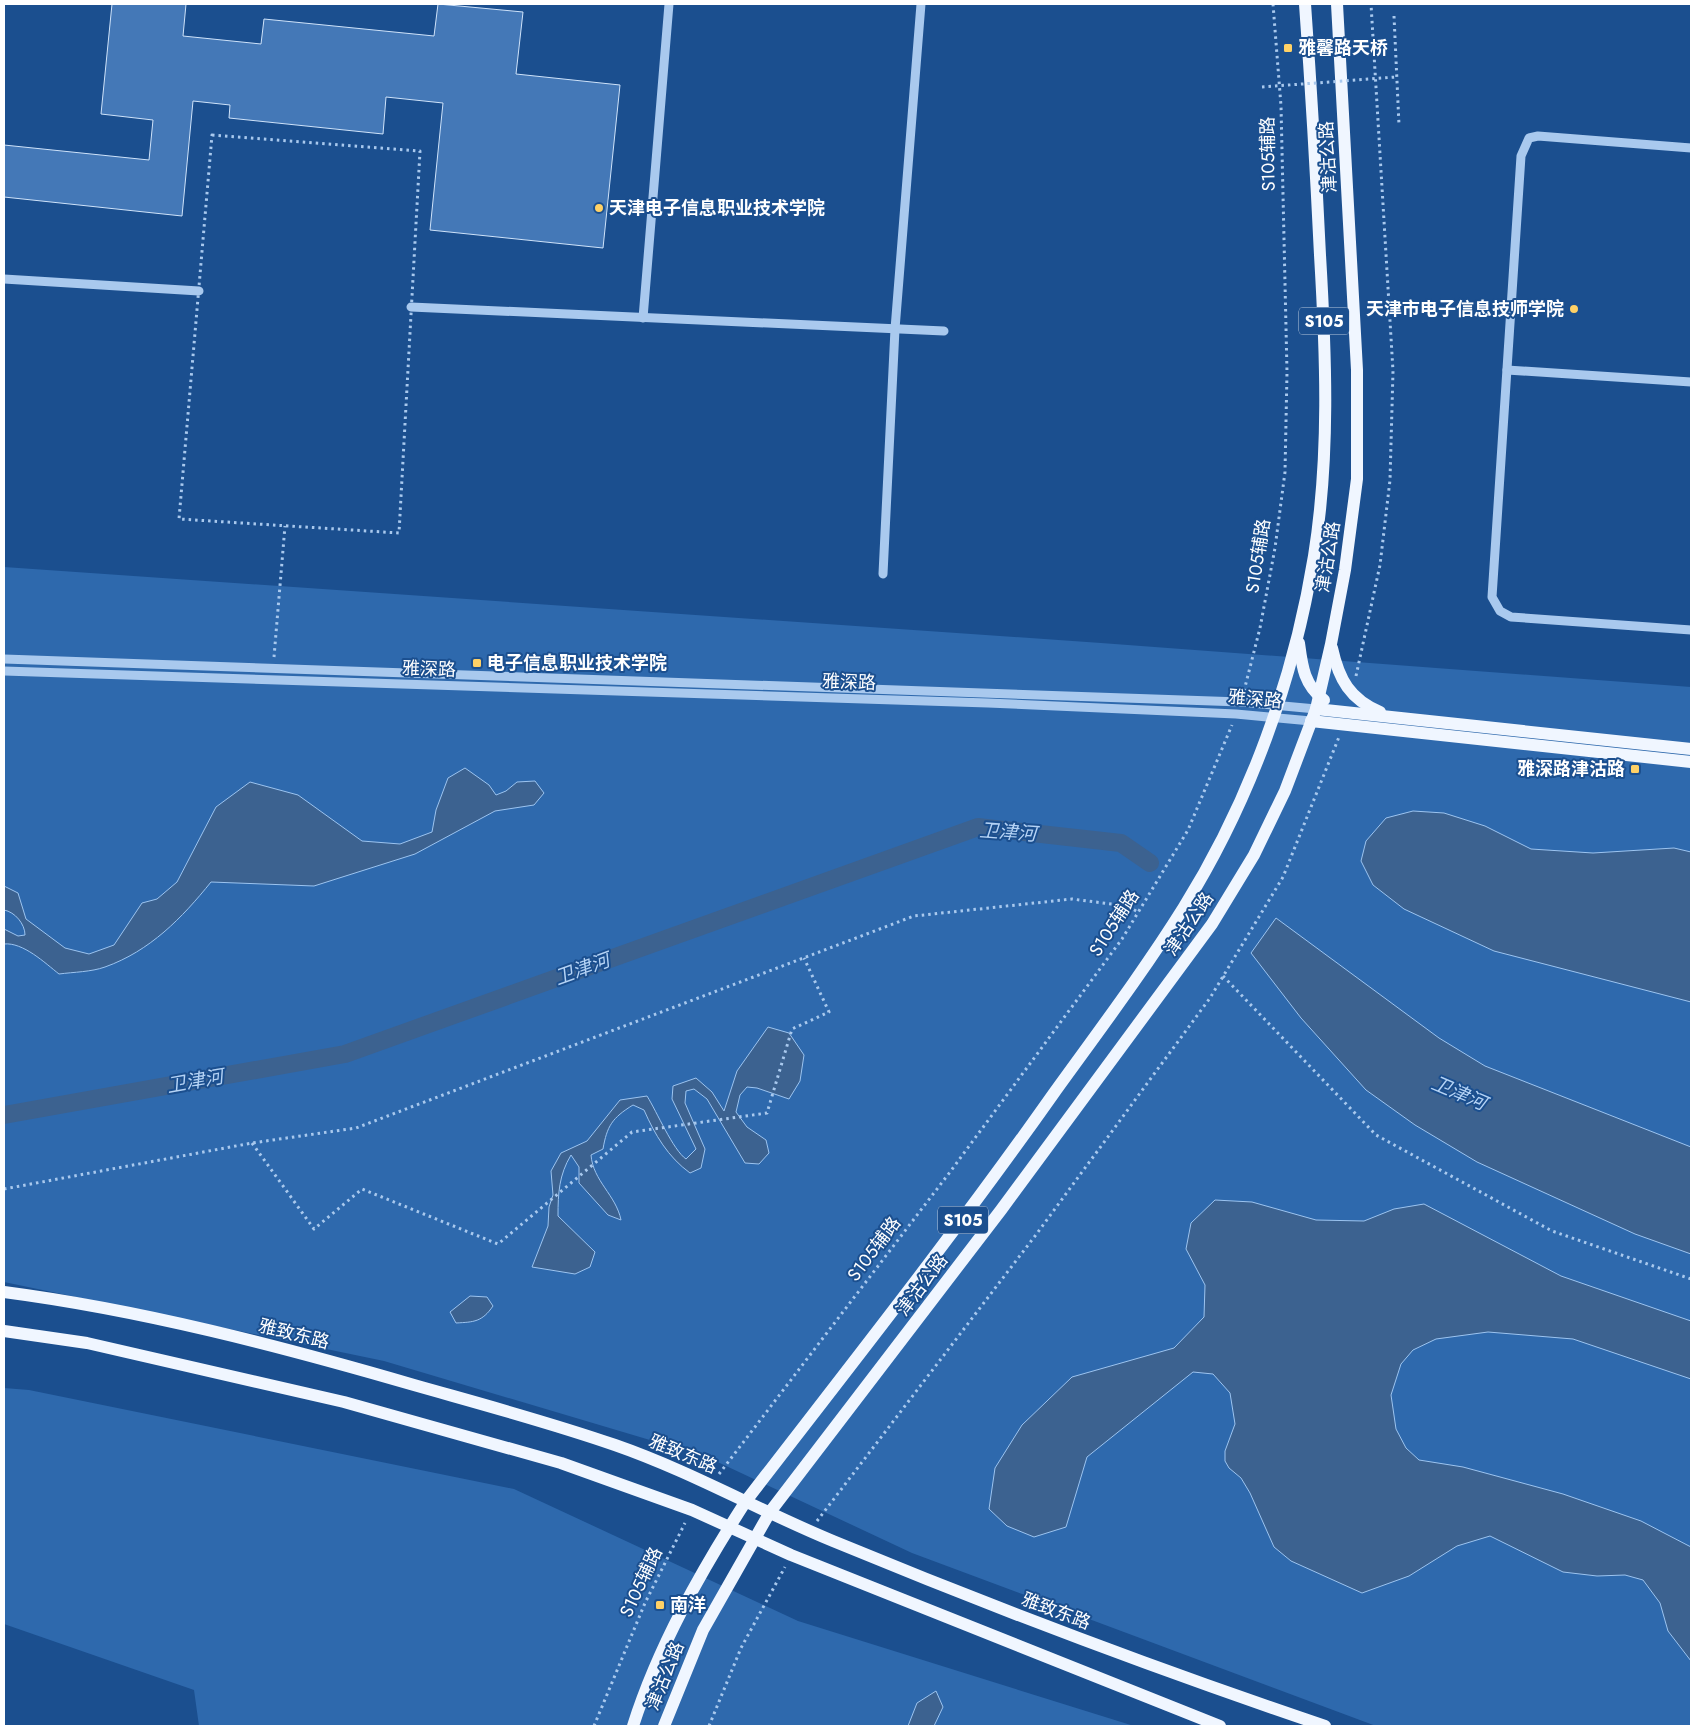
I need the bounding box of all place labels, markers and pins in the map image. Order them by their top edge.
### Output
place label: 雅馨路天桥 [1298,35,1388,61]
marker: 雅馨路天桥 [1282,42,1294,54]
place label: 天津电子信息职业技术学院 [609,195,825,221]
marker: 天津电子信息职业技术学院 [593,202,605,214]
place label: 天津市电子信息技师学院 [1366,296,1564,322]
marker: 天津市电子信息技师学院 [1568,303,1580,315]
place label: 电子信息职业技术学院 [487,650,667,676]
marker: 电子信息职业技术学院 [471,657,483,669]
place label: 雅深路津沽路 [1517,756,1625,782]
marker: 雅深路津沽路 [1629,763,1641,775]
place label: 南洋 [670,1592,706,1618]
marker: 南洋 [654,1599,666,1611]

